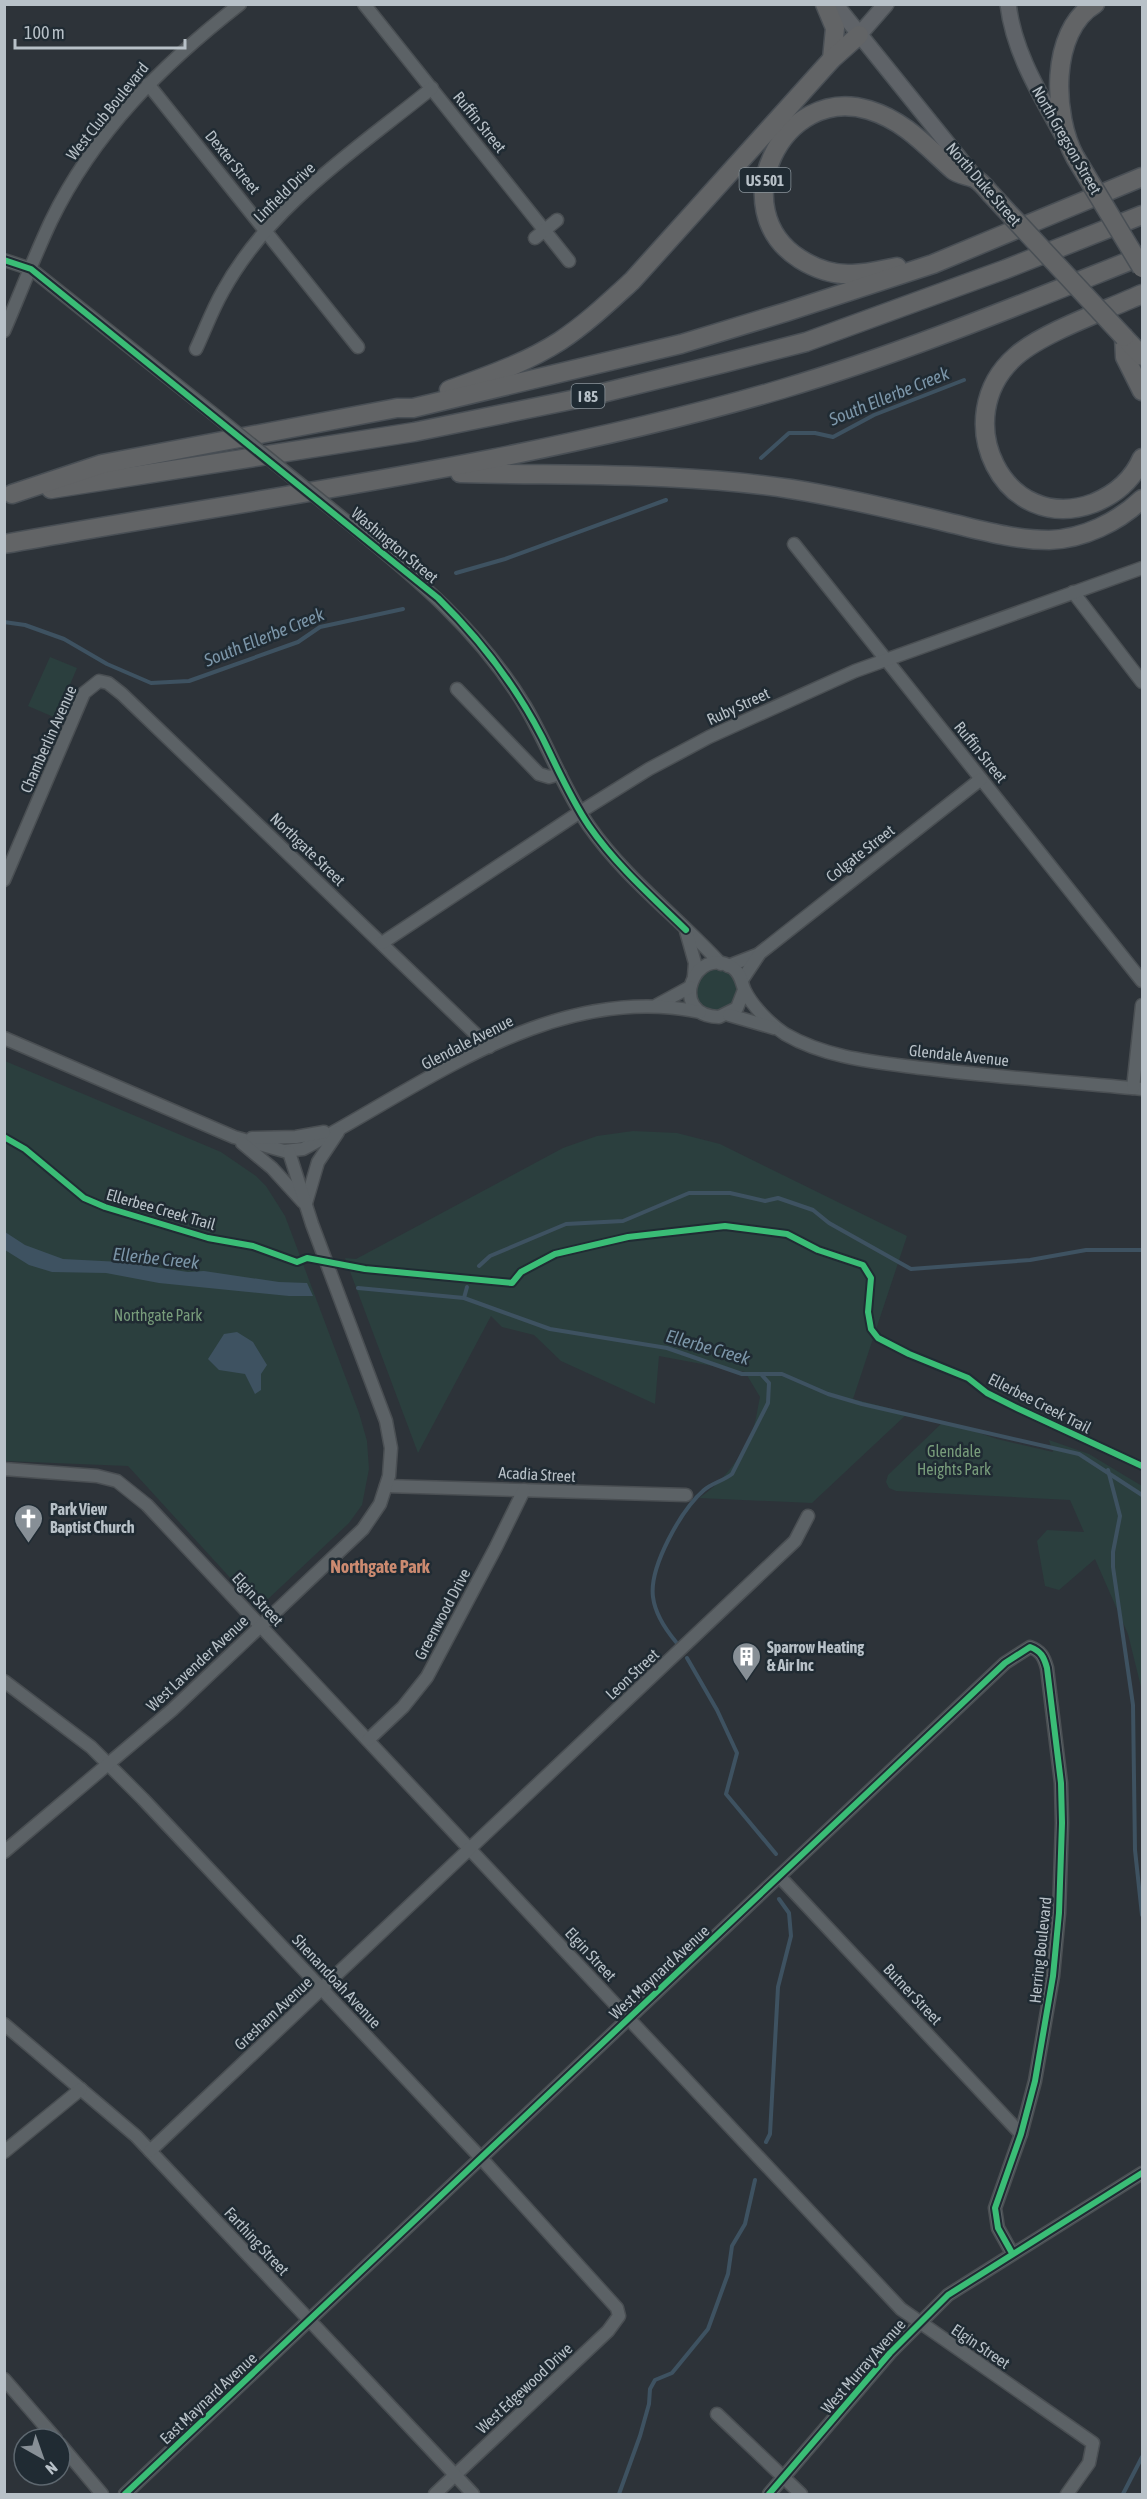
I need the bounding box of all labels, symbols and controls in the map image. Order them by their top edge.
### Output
scale bar [15,12,184,50]
text: 100 m [24,22,65,43]
street label: West Club Boulevard [62,59,152,163]
street label: North Gregson Street [1028,83,1105,198]
street label: Ruffin Street [450,88,510,156]
street label: Dexter Street [202,127,264,198]
street label: North Duke Street [943,139,1025,229]
street label: Linfield Drive [250,158,318,226]
road number: US 501 [740,168,790,192]
water label: South Ellerbe Creek [825,362,953,430]
road number: I 85 [572,384,604,408]
street label: Washington Street [347,504,442,587]
water label: South Ellerbe Creek [200,603,328,671]
street label: Chamberlin Avenue [16,683,80,795]
street label: Ruby Street [704,684,773,729]
street label: Ruffin Street [951,718,1011,786]
street label: Northgate Street [266,809,349,890]
street label: Colgate Street [822,821,899,886]
street label: Glendale Avenue [418,1011,516,1073]
street label: Glendale Avenue [908,1041,1010,1069]
street label: Ellerbee Creek Trail [104,1185,218,1233]
water label: Ellerbe Creek [112,1243,201,1273]
park label: Northgate Park [114,1306,202,1325]
water label: Ellerbe Creek [664,1325,753,1369]
street label: Ellerbee Creek Trail [986,1369,1095,1437]
park label: Glendale Heights Park [917,1442,991,1479]
street label: Acadia Street [498,1463,576,1485]
place label: Park View Baptist Church [50,1500,135,1536]
church icon: Park View Baptist Church [13,1502,45,1544]
district label: Northgate Park [330,1556,431,1577]
street label: Greenwood Drive [410,1565,474,1663]
street label: Elgin Street [228,1569,288,1630]
street label: West Lavender Avenue [143,1611,251,1715]
place label: Sparrow Heating & Air Inc [767,1638,864,1674]
building icon: Sparrow Heating & Air Inc [730,1640,762,1682]
street label: Leon Street [602,1645,663,1703]
street label: Herring Boulevard [1025,1896,1056,2004]
street label: West Maynard Avenue [605,1921,713,2023]
street label: Elgin Street [561,1924,621,1985]
street label: Shenandoah Avenue [289,1930,385,2032]
street label: Butner Street [880,1960,946,2029]
street label: Gresham Avenue [231,1973,315,2053]
street label: Farthing Street [220,2203,293,2280]
street label: West Murray Avenue [817,2315,910,2417]
street label: Elgin Street [948,2320,1014,2373]
street label: West Edgewood Drive [472,2339,576,2438]
street label: East Maynard Avenue [156,2349,261,2448]
north arrow [12,2427,72,2487]
text: N [42,2459,61,2478]

